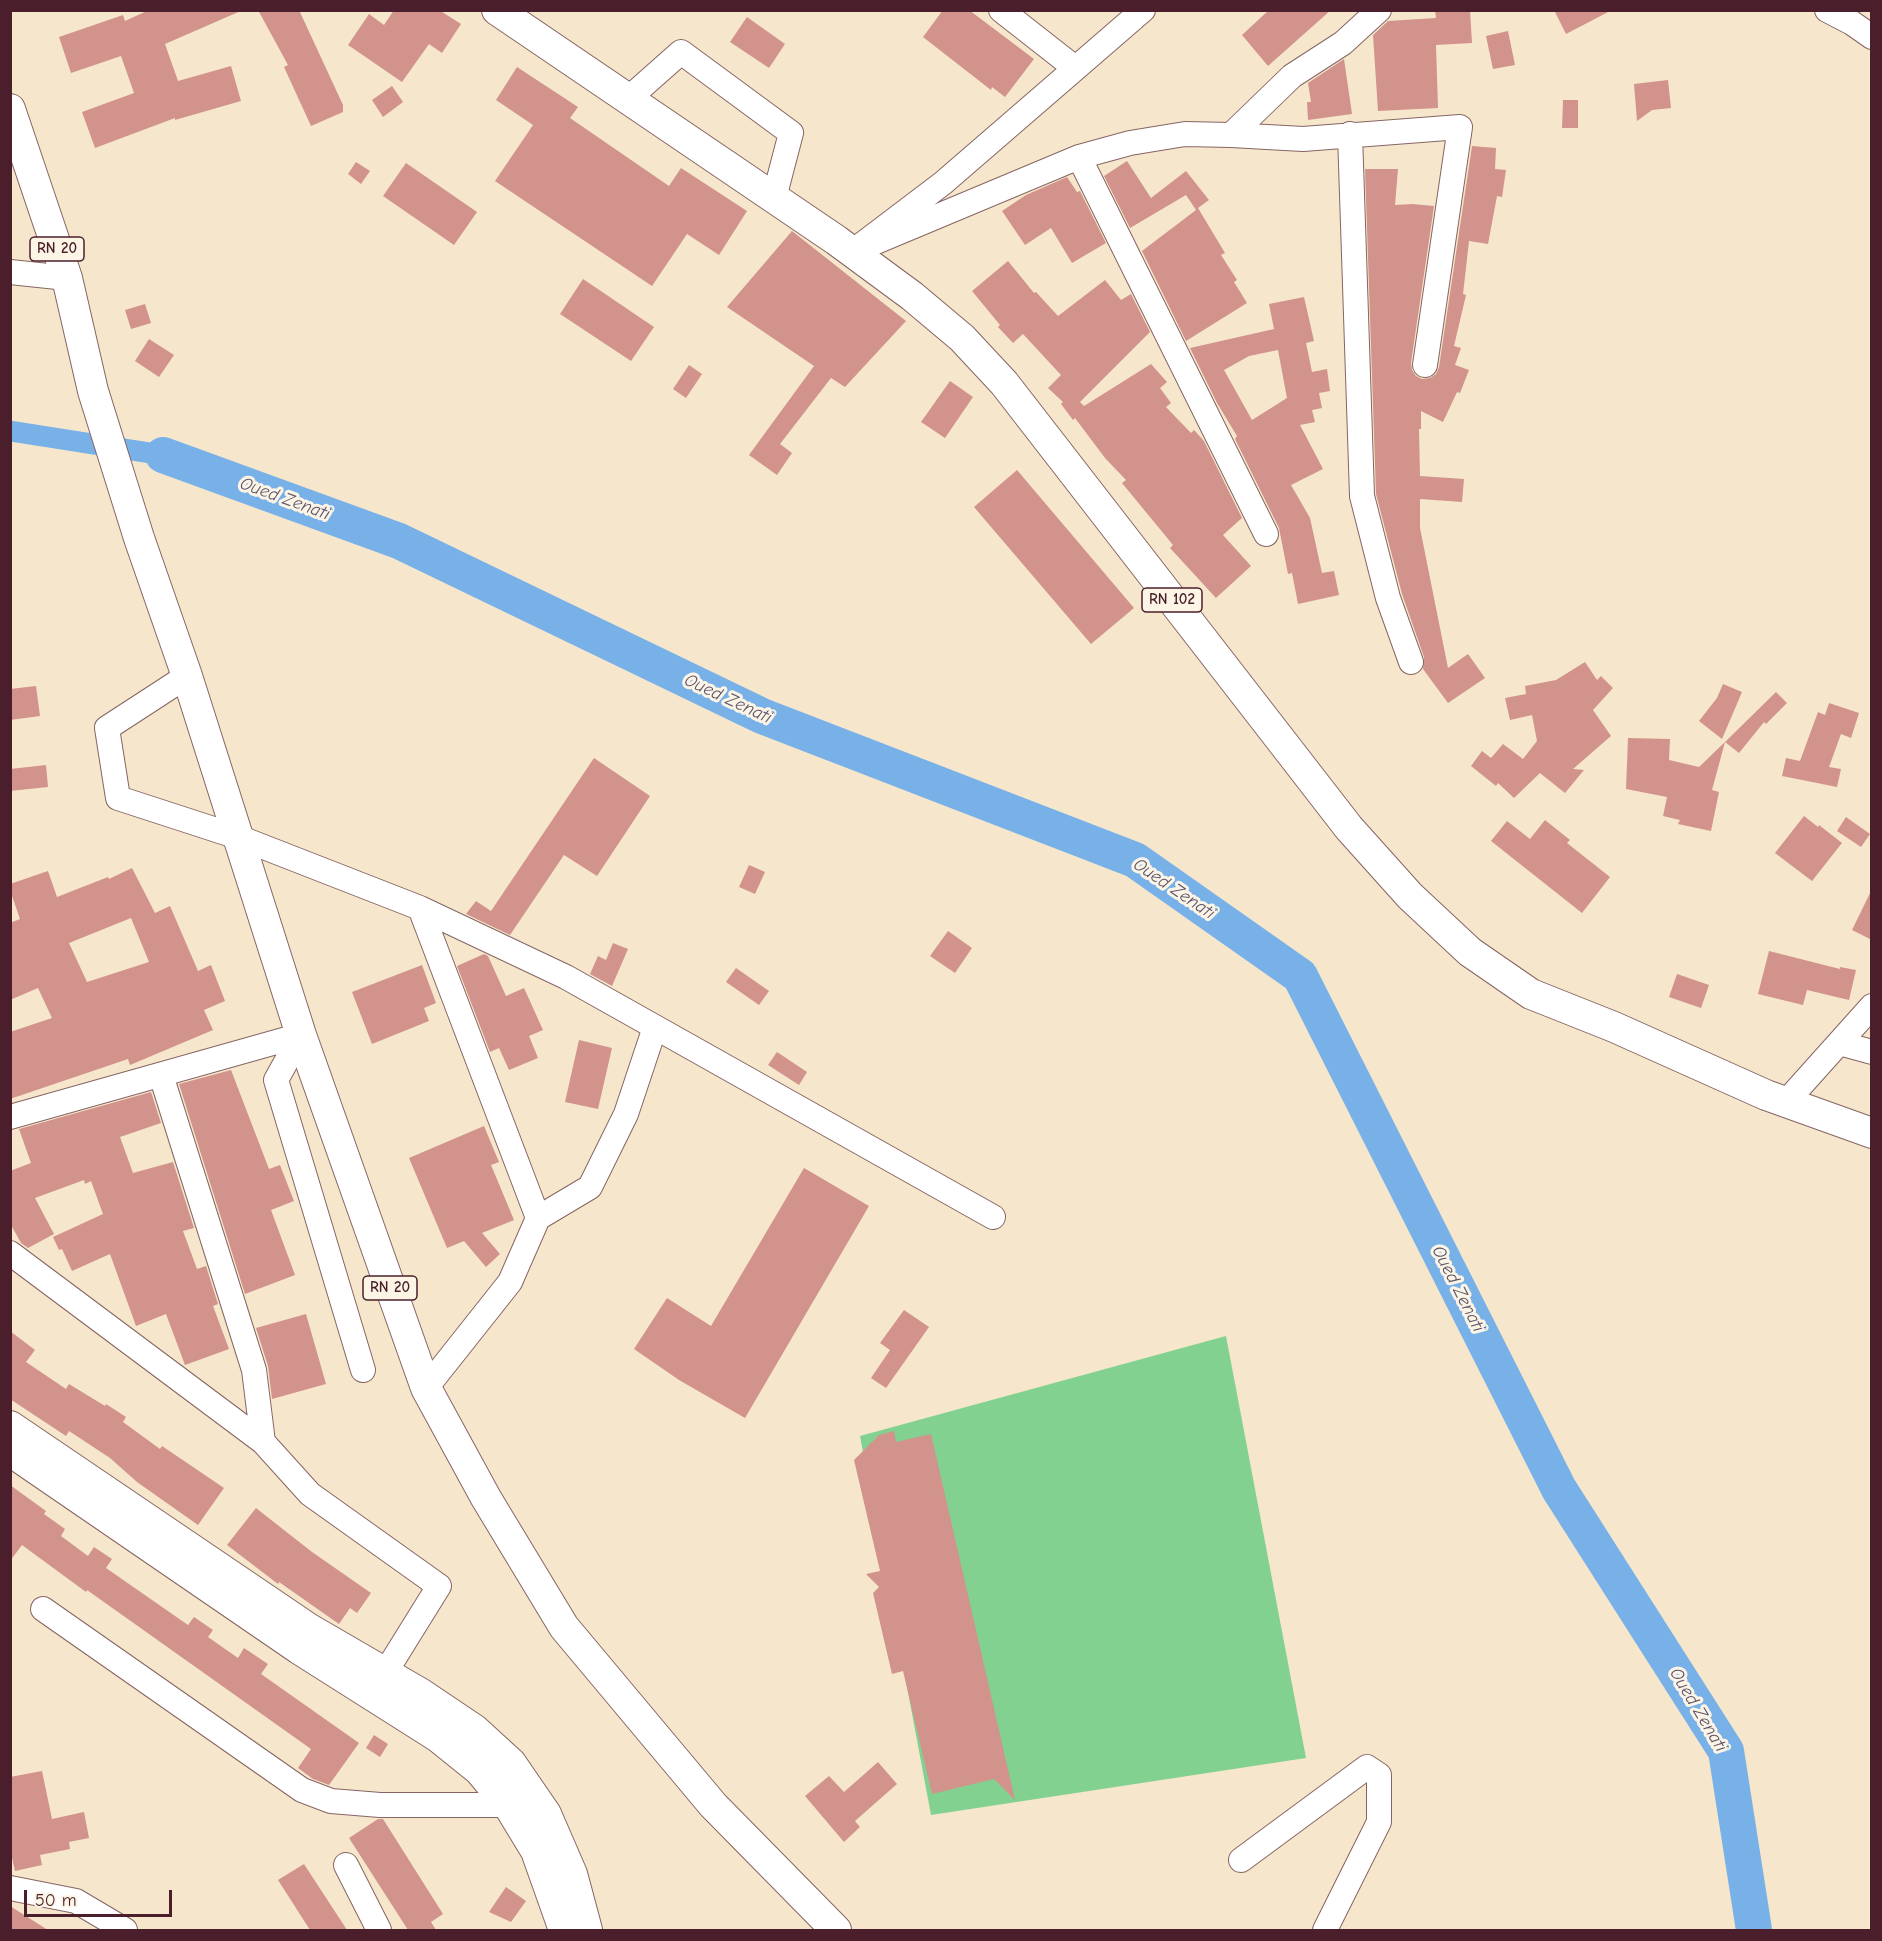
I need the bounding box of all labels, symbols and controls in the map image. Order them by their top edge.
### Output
road number: RN 20 [30,237,84,261]
water label: Oued Zenati [237,473,333,525]
road number: RN 102 [1142,588,1202,612]
water label: Oued Zenati [681,669,775,729]
water label: Oued Zenati [1129,854,1219,924]
water label: Oued Zenati [1427,1242,1489,1336]
road number: RN 20 [363,1276,417,1300]
water label: Oued Zenati [1665,1664,1731,1756]
scale bar [27,1878,176,1916]
text: 50 m [35,1890,77,1911]

